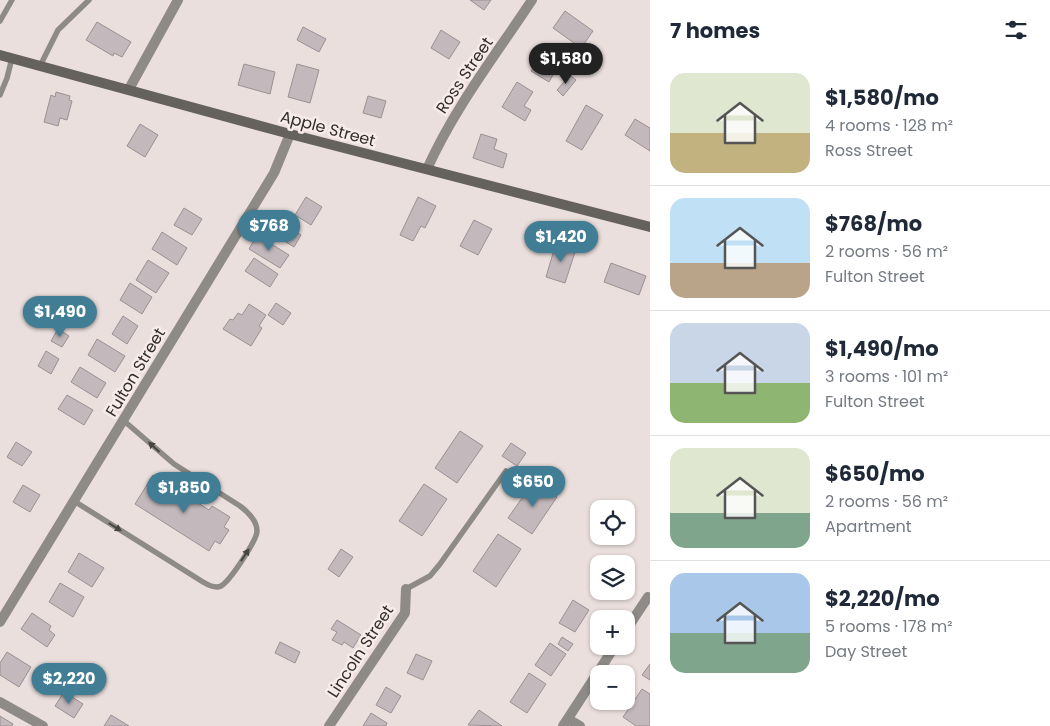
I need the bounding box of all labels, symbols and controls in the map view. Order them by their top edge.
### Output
text: 7 homes [670,16,760,45]
icon: filters [1002,16,1030,44]
street label: Ross Street [430,32,499,118]
pin: $1,580 [525,42,607,85]
text: $1,580 [540,47,592,70]
text: $1,580/mo [825,83,939,112]
icon: home [710,93,770,153]
street label: Apple Street [278,105,378,152]
text: 4 rooms · 128 m² [825,114,953,137]
text: Ross Street [825,139,913,162]
text: $768/mo [825,209,922,238]
pin: $768 [239,210,299,252]
text: $768 [249,214,289,237]
icon: home [710,218,770,278]
pin: $1,420 [520,220,602,263]
text: $1,420 [535,225,587,248]
text: 2 rooms · 56 m² [825,240,948,263]
text: Fulton Street [825,265,925,288]
pin: $1,490 [19,296,101,338]
text: $1,490 [34,300,86,323]
street label: Fulton Street [100,323,171,421]
text: $1,490/mo [825,334,939,363]
icon: home [710,343,770,403]
text: 3 rooms · 101 m² [825,365,948,388]
text: Fulton Street [825,390,925,413]
one-way arrow [149,441,161,453]
text: $650/mo [825,459,925,488]
pin: $650 [503,466,563,508]
icon: home [710,468,770,528]
text: $650 [512,470,554,493]
pin: $1,850 [143,472,225,514]
text: $1,850 [158,476,210,499]
text: 2 rooms · 56 m² [825,490,948,513]
map controls [590,500,635,710]
button: locate [590,500,635,545]
text: Apartment [825,515,912,538]
one-way arrow [108,522,122,532]
one-way arrow [240,548,250,561]
button: layers [590,555,635,600]
text: $2,220/mo [825,584,940,613]
icon: home [710,593,770,653]
street label: Lincoln Street [322,600,399,702]
button: + [590,610,635,655]
text: 5 rooms · 178 m² [825,615,953,638]
text: Day Street [825,640,907,663]
pin: $2,220 [28,662,110,705]
button: − [590,665,635,710]
text: $2,220 [43,667,95,690]

